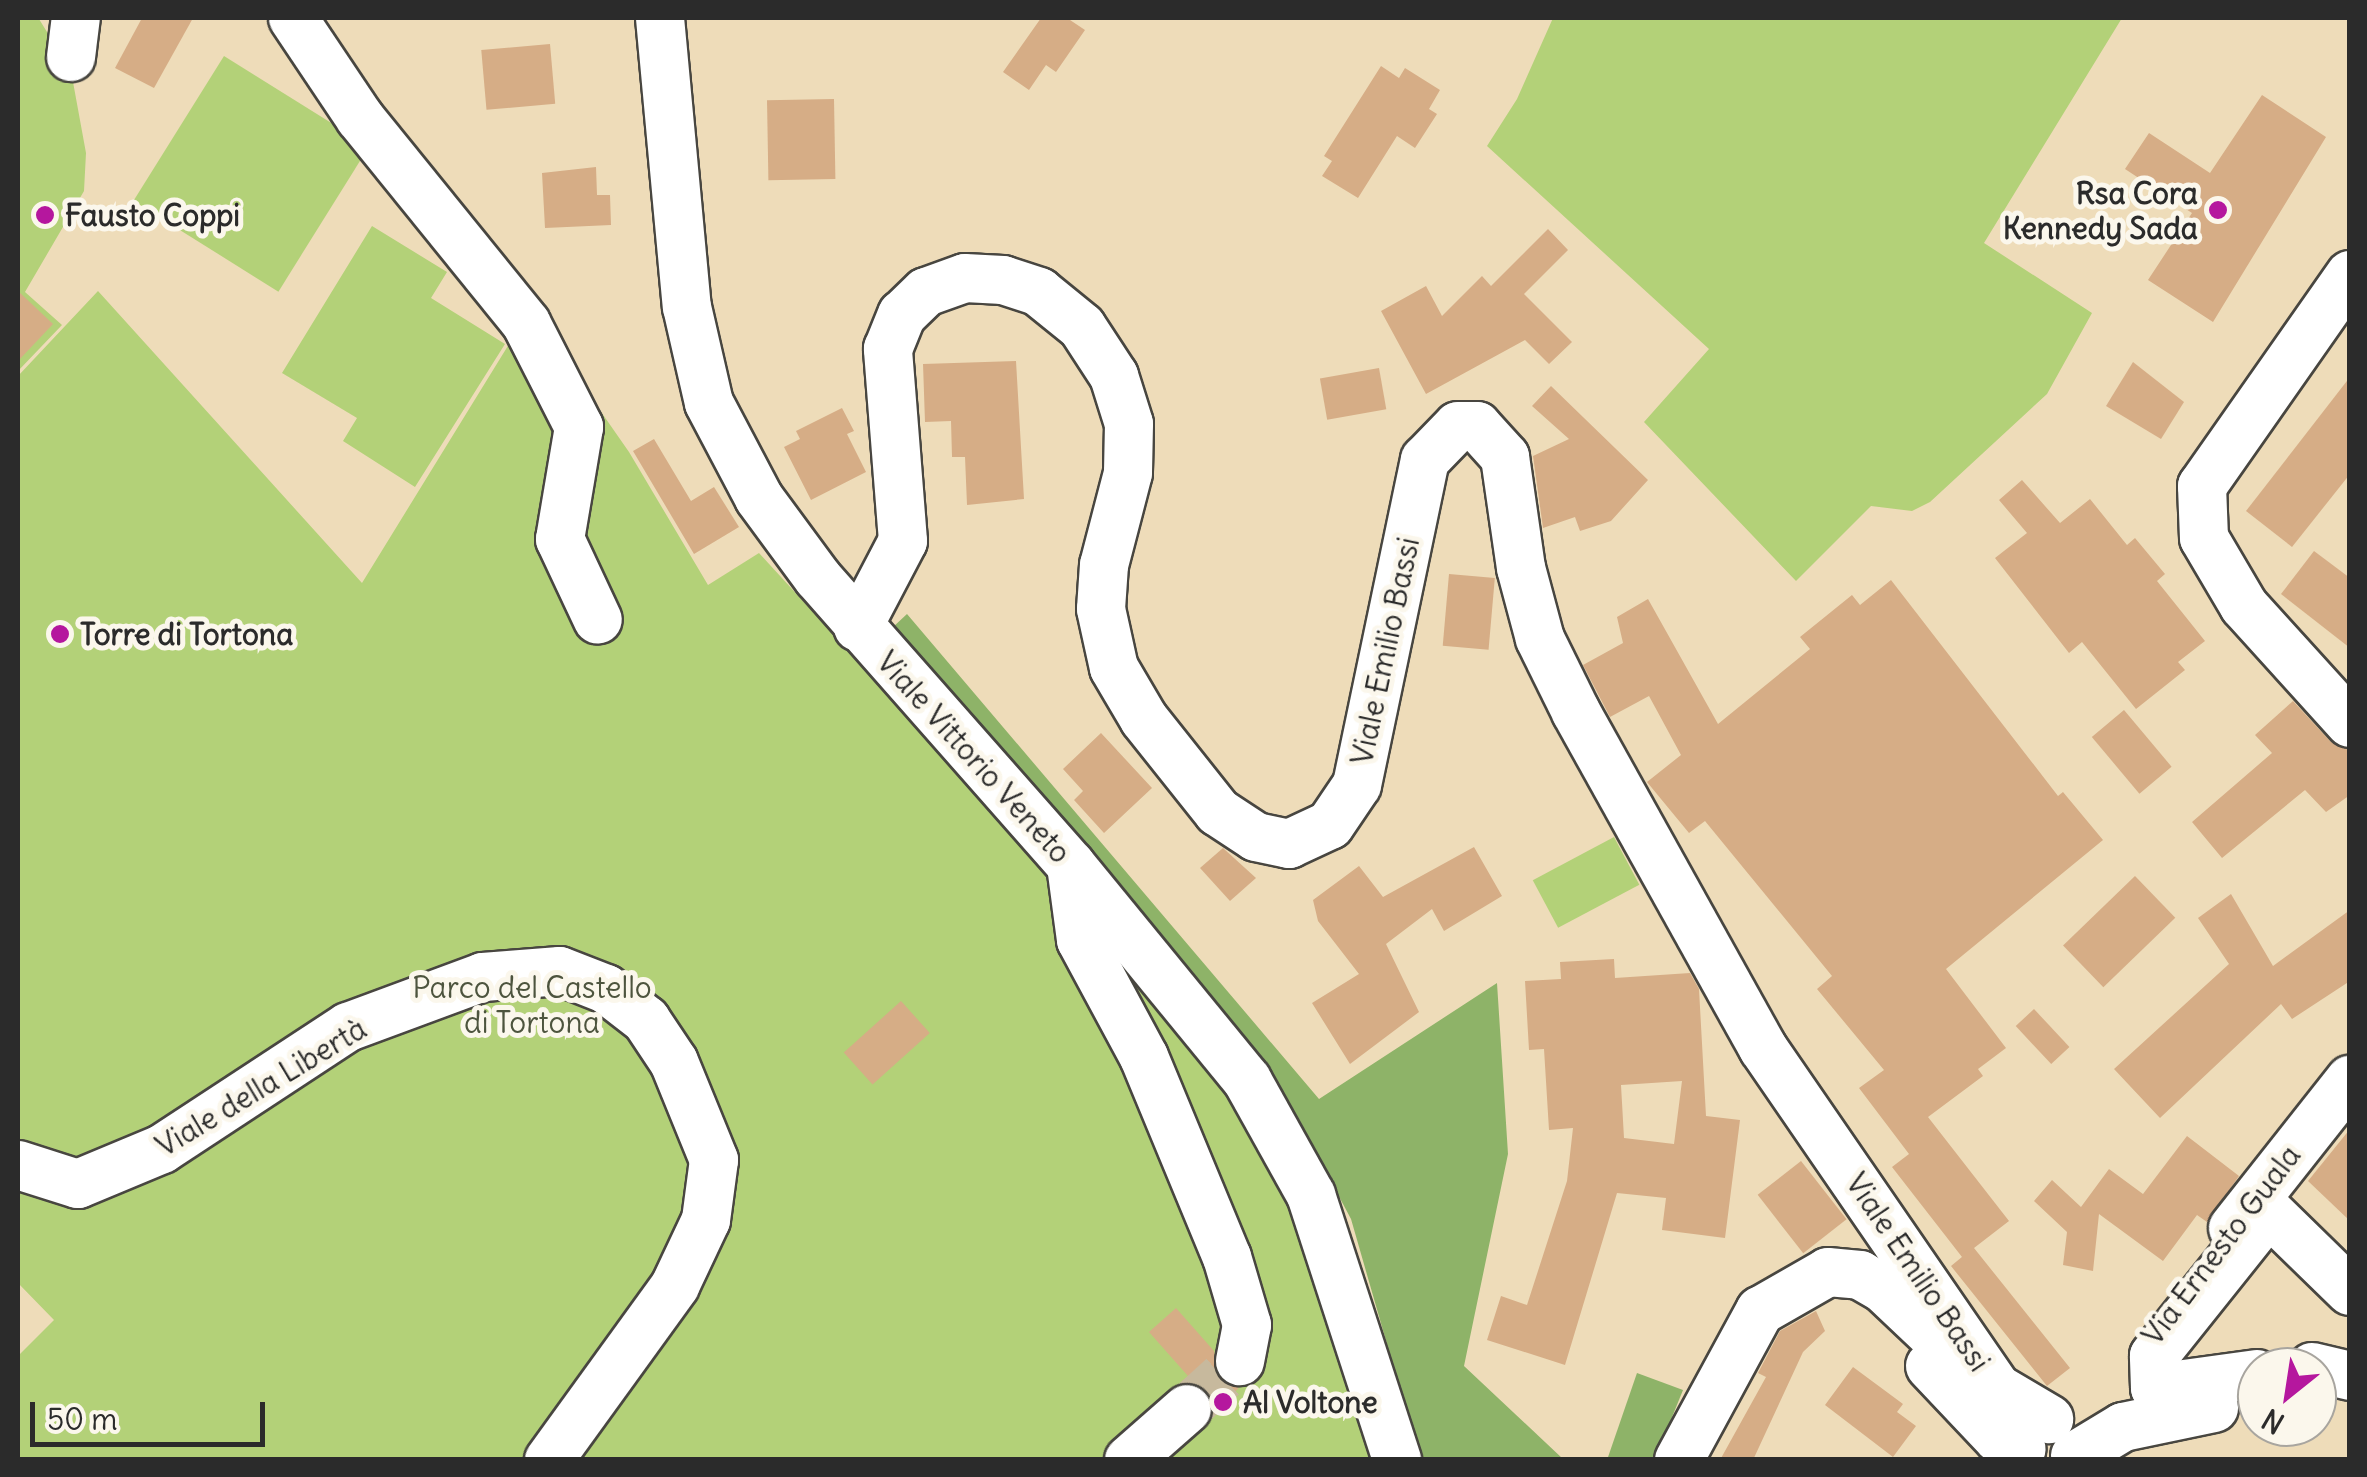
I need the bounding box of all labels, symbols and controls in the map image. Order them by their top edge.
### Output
place label: Rsa Cora Kennedy Sada [2003,175,2198,246]
place label: Fausto Coppi [65,197,240,233]
marker: Rsa Cora Kennedy Sada [2207,199,2229,221]
marker: Fausto Coppi [34,204,56,226]
street label: Viale Emilio Bassi [1343,534,1427,768]
place label: Torre di Tortona [80,616,293,652]
marker: Torre di Tortona [49,623,71,645]
street label: Viale Vittorio Veneto [869,644,1079,870]
park label: Parco del Castello di Tortona [412,969,652,1040]
street label: Viale della Libertà [149,1010,373,1164]
street label: Via Ernesto Guala [2134,1138,2308,1352]
street label: Viale Emilio Bassi [1838,1166,1998,1378]
north arrow [2237,1347,2337,1447]
scale bar [35,1382,270,1444]
place label: Al Voltone [1243,1384,1378,1420]
marker: Al Voltone [1212,1391,1234,1413]
text: 50 m [47,1400,117,1438]
text: N [2256,1401,2290,1442]

